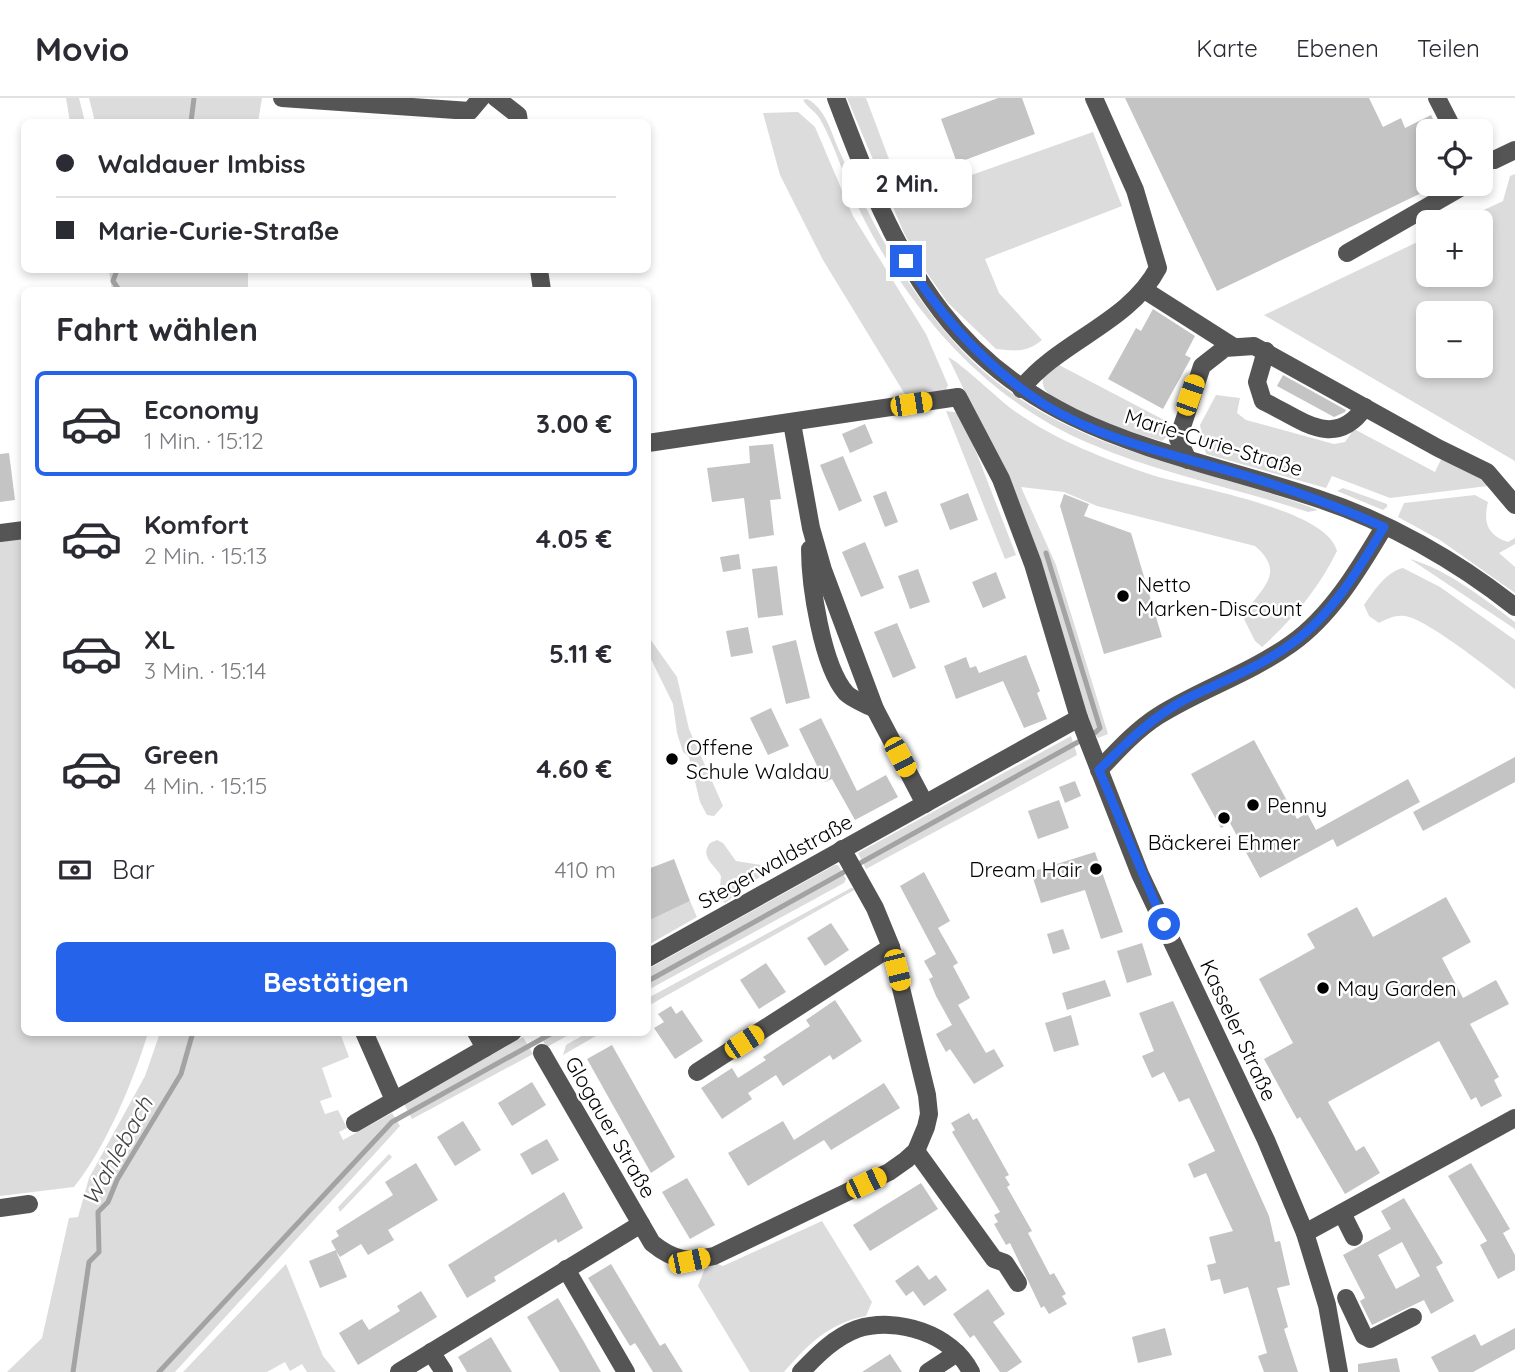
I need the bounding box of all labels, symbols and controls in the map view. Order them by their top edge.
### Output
text: Movio [35,28,129,69]
text: Karte [1196,33,1258,63]
text: Ebenen [1296,33,1379,63]
text: Teilen [1417,33,1480,63]
map controls [1416,119,1493,378]
button: locate [1416,119,1493,196]
text: Waldauer Imbiss [98,147,306,180]
callout: 2 Min. [841,159,971,208]
text: 2 Min. [875,169,939,198]
button: + [1416,210,1493,287]
text: Marie-Curie-Straße [98,214,339,247]
route end [890,245,922,277]
button: − [1416,301,1493,378]
text: Fahrt wählen [56,309,258,349]
car [1174,372,1207,418]
car [889,390,934,418]
icon: car [60,392,123,455]
text: Economy [144,393,259,426]
street label: Marie-Curie-Straße [1122,403,1306,481]
text: 3.00 € [536,407,612,440]
text: 1 Min. · 15:12 [144,426,264,455]
icon: car [60,507,123,570]
text: Komfort [144,508,249,541]
text: 4.05 € [536,522,612,555]
text: 2 Min. · 15:13 [144,541,267,570]
place label: Netto Marken-Discount [1137,571,1302,621]
marker: Netto Marken-Discount [1115,588,1131,604]
icon: car [60,622,123,685]
text: XL [144,623,176,656]
text: 5.11 € [549,637,612,670]
text: 3 Min. · 15:14 [144,656,266,685]
place label: Offene Schule Waldau [686,734,829,784]
car [881,734,920,780]
icon: car [60,737,123,800]
text: Green [144,738,219,771]
marker: Offene Schule Waldau [664,751,680,767]
text: 4.60 € [536,752,612,785]
text: 4 Min. · 15:15 [144,771,267,800]
place label: Penny [1267,792,1327,818]
marker: Penny [1245,797,1261,813]
street label: Stegerwaldstraße [693,808,857,914]
marker: Bäckerei Ehmer [1216,810,1232,826]
place label: Bäckerei Ehmer [1148,829,1300,855]
icon: cash [56,851,94,889]
text: Bar [112,853,155,886]
text: 410 m [555,855,616,884]
place label: Dream Hair [969,856,1082,882]
marker: Dream Hair [1088,861,1104,877]
route start [1148,908,1180,940]
button: Bestätigen [56,942,616,1022]
car [882,947,913,993]
street label: Kasseler Straße [1195,955,1283,1105]
place label: May Garden [1337,975,1457,1001]
marker: May Garden [1315,980,1331,996]
car [721,1022,768,1062]
street label: Glogauer Straße [560,1052,662,1202]
water label: Wahlebach [75,1091,159,1210]
car [843,1164,890,1202]
car [667,1246,712,1276]

